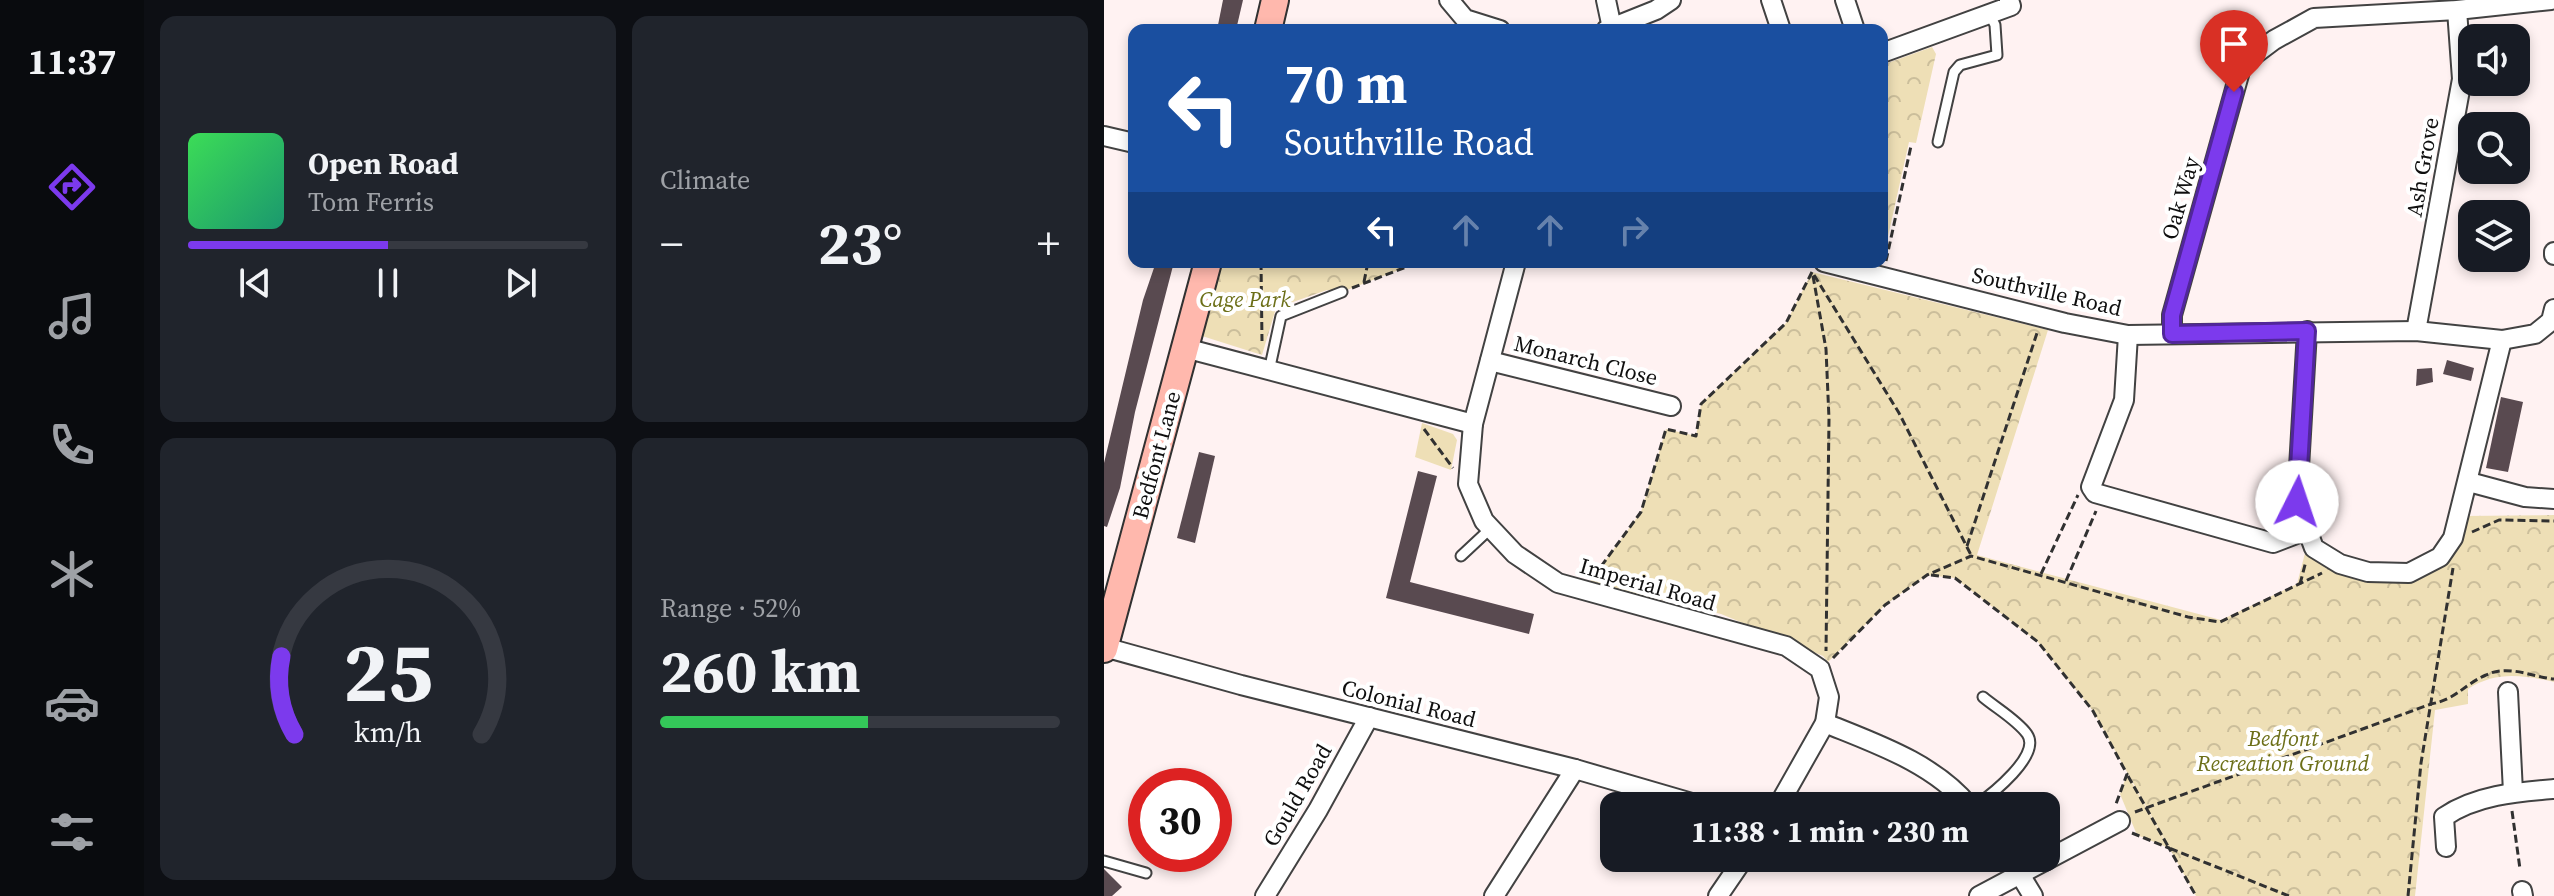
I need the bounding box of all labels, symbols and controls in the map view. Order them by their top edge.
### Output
pin [2200,10,2268,92]
icon: arrive [2212,22,2256,66]
map controls [2458,24,2530,272]
button: sound [2458,24,2530,96]
text: 11:37 [28,37,116,86]
text: 70 m [1284,45,1407,122]
icon: left [1152,56,1256,160]
button: search [2458,112,2530,184]
street label: Ash Grove [2399,115,2445,219]
text: Southville Road [1284,118,1534,167]
text: Open Road [308,143,459,184]
street label: Oak Way [2154,152,2206,243]
icon: directions [44,159,100,215]
text: Climate [660,162,750,198]
text: Tom Ferris [308,184,434,220]
button: layers [2458,200,2530,272]
text: 23° [818,202,902,284]
icon: left [1360,208,1404,252]
icon: ahead [1444,208,1488,252]
icon: ahead [1528,208,1572,252]
icon: right [1612,208,1656,252]
text: − [660,213,683,274]
text: + [1037,213,1060,274]
street label: Southville Road [1969,259,2125,323]
icon: previous [233,261,277,305]
icon: pause [366,261,410,305]
icon: next [499,261,543,305]
park label: Cage Park [1199,284,1291,314]
icon: music [44,288,100,344]
street label: Monarch Close [1511,328,1661,392]
street label: Bedfont Lane [1125,388,1187,522]
icon: phone [44,417,100,473]
position arrow [2255,460,2339,544]
icon: climate [44,546,100,602]
street label: Imperial Road [1576,550,1720,618]
text: Range · 52% [660,590,801,626]
text: 25 [343,615,433,729]
text: 260 km [660,630,861,712]
street label: Colonial Road [1339,672,1480,734]
icon: car [44,675,100,731]
text: km/h [354,712,422,752]
park label: Bedfont Recreation Ground [2196,723,2370,778]
street label: Gould Road [1256,738,1339,852]
speed limit sign: 30 [1128,768,1232,872]
icon: filters [44,804,100,860]
text: 11:38 · 1 min · 230 m [1691,811,1969,852]

